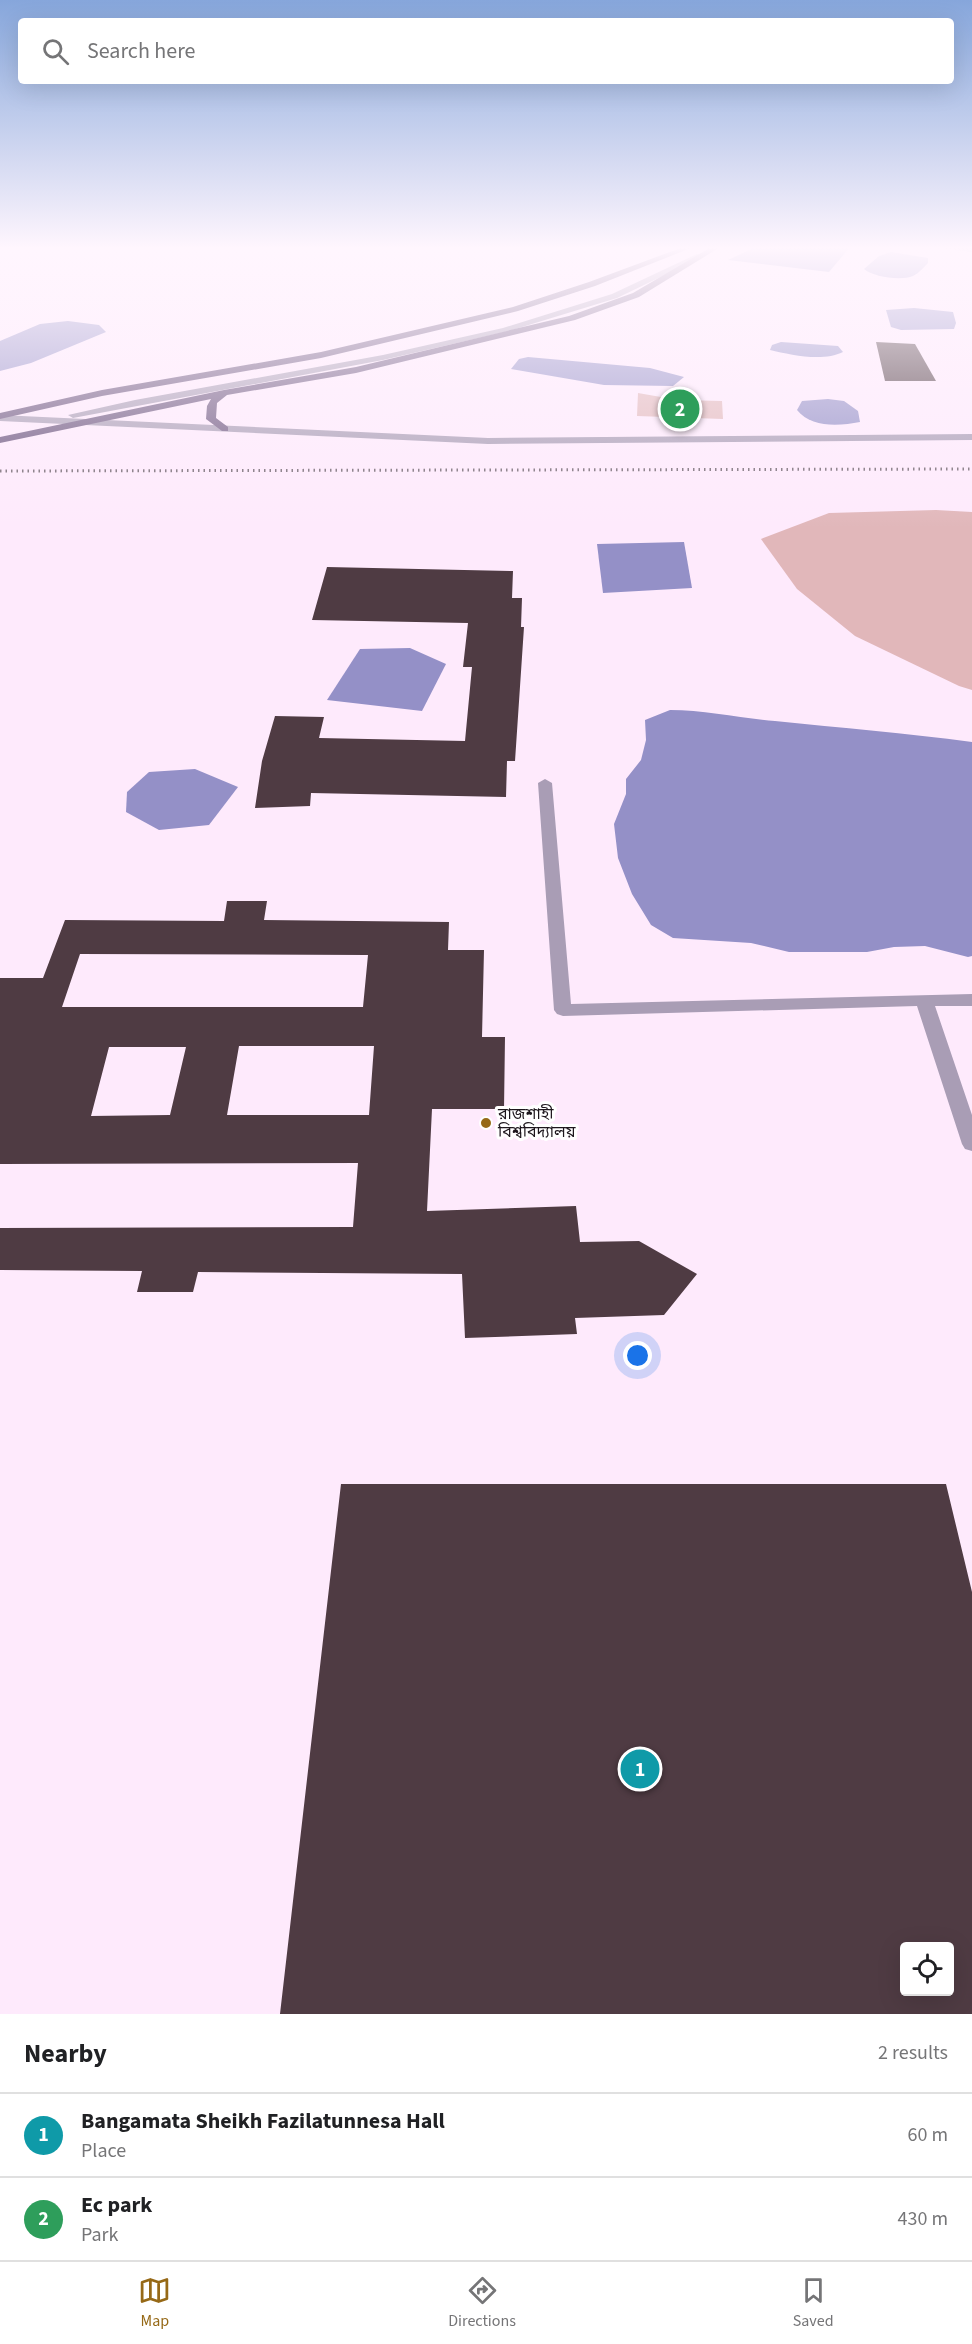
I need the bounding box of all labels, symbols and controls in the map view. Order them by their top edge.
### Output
search box [18,18,954,84]
icon: search [39,35,72,68]
text: Search here [87,35,195,67]
pin: 2 [660,386,700,432]
place label: রাজশাহী বিশ্ববিদ্যালয় [497,1103,577,1143]
marker: রাজশাহী বিশ্ববিদ্যালয় [479,1116,493,1130]
your location [623,1341,652,1370]
pin: 1 [620,1746,660,1792]
map controls [900,1942,954,1996]
button: locate [900,1942,954,1996]
text: Nearby [24,2035,107,2072]
text: 2 results [878,2039,948,2067]
text: Bangamata Sheikh Fazilatunnesa Hall [81,2105,445,2137]
text: 1 [38,2121,49,2149]
text: 60 m [908,2121,948,2149]
text: Place [81,2137,126,2165]
text: Ec park [81,2189,152,2221]
text: 2 [38,2205,49,2233]
text: 430 m [898,2205,948,2233]
text: Park [81,2221,118,2249]
tab: Map [138,2274,171,2332]
tab: Directions [448,2274,516,2332]
tab: Saved [793,2274,834,2332]

